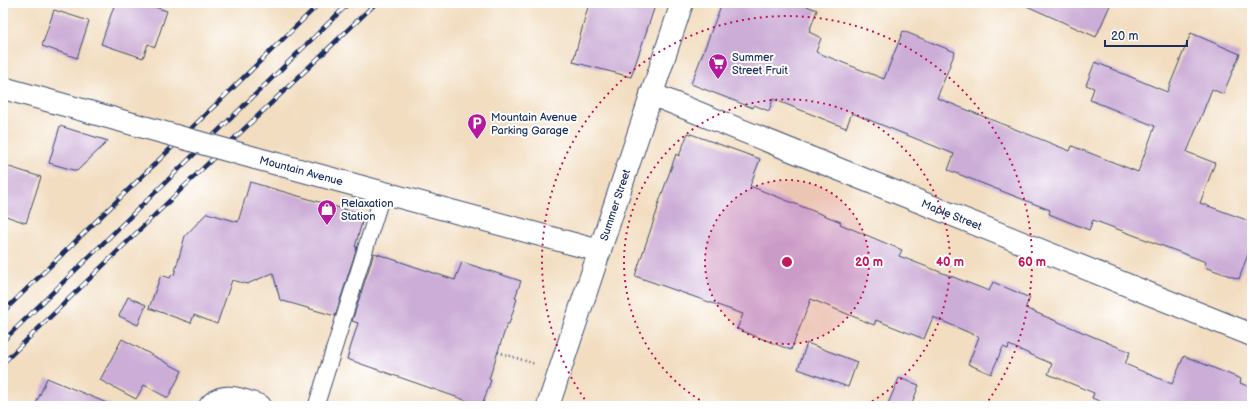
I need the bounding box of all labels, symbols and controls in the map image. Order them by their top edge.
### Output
scale bar [1105,22,1187,48]
text: 20 m [1111,29,1138,44]
place label: Summer Street Fruit [732,51,788,77]
supermarket icon: Summer Street Fruit [707,52,729,80]
place label: Mountain Avenue Parking Garage [491,111,577,137]
parking icon: Mountain Avenue Parking Garage [466,112,488,140]
street label: Mountain Avenue [258,153,345,188]
street label: Summer Street [597,167,633,242]
place label: Relaxation Station [341,197,393,223]
street label: Maple Street [920,197,984,233]
shop icon: Relaxation Station [316,198,338,226]
centre of rings [780,255,794,269]
text: 20 m [855,255,883,270]
text: 40 m [936,255,964,270]
text: 60 m [1018,255,1046,270]

